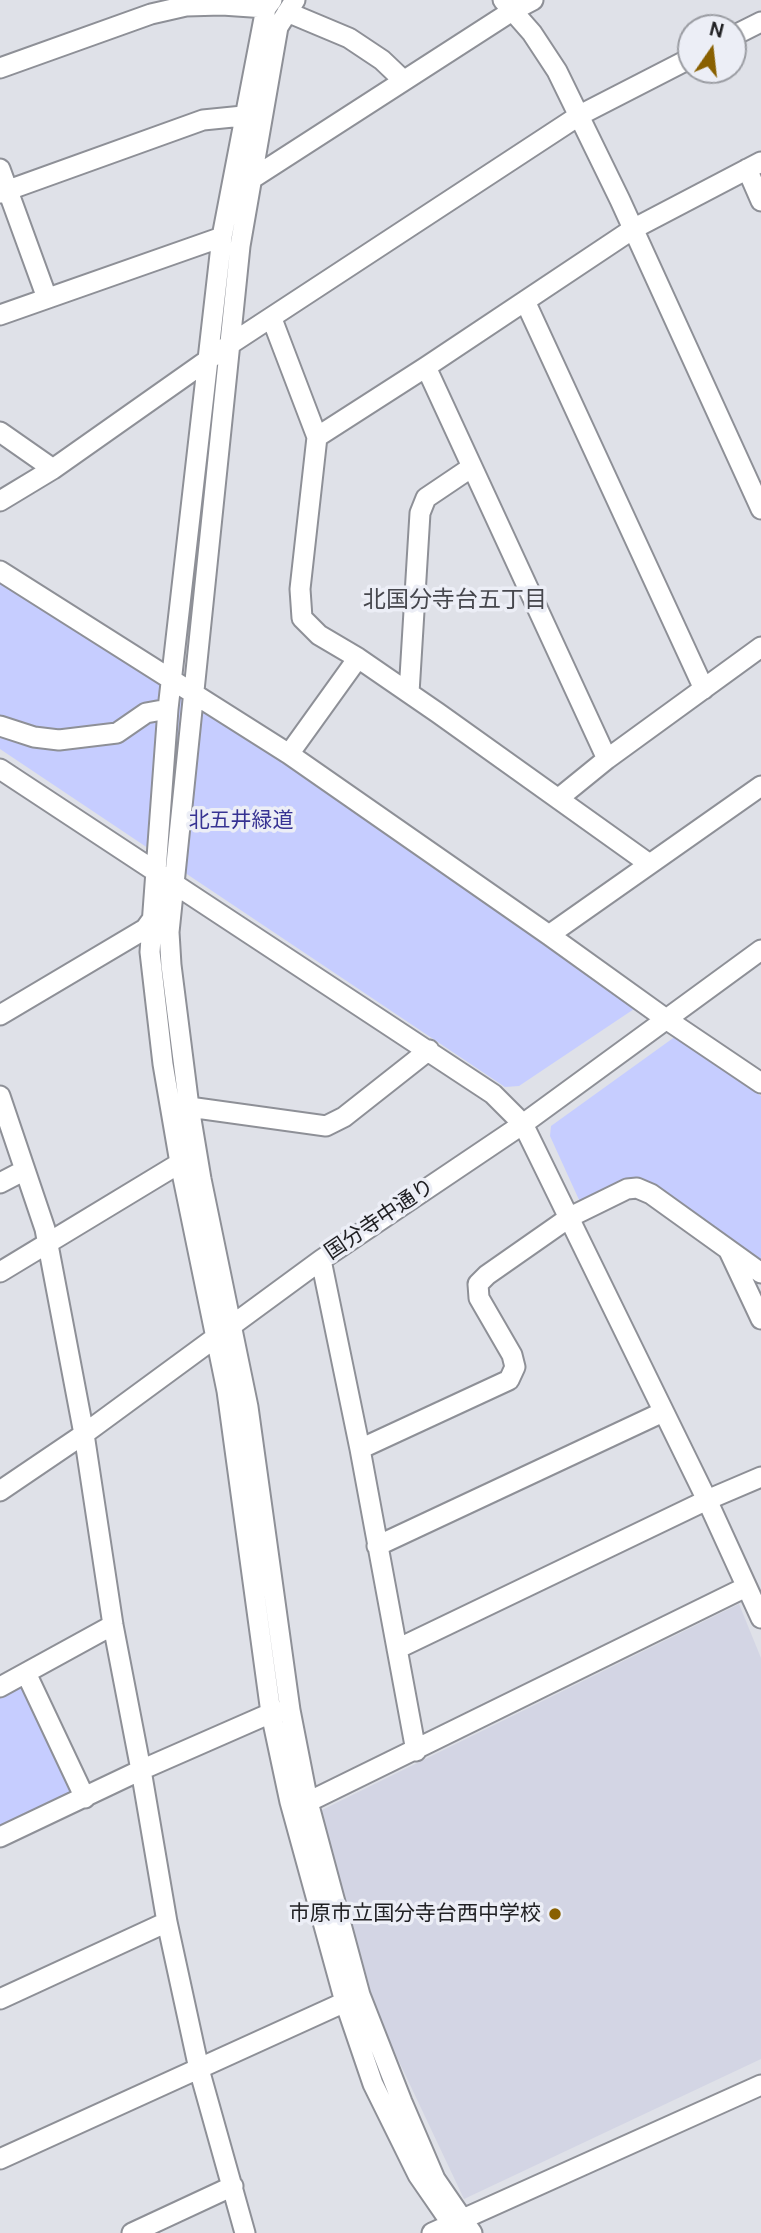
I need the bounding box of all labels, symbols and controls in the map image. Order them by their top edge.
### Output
north arrow [677,14,747,84]
text: N [707,16,726,44]
district label: 北国分寺台五丁目 [363,587,547,615]
park label: 北五井緑道 [189,808,293,834]
street label: 国分寺中通り [321,1174,439,1266]
place label: 市原市立国分寺台西中学校 [289,1901,541,1927]
marker: 市原市立国分寺台西中学校 [547,1906,563,1922]

